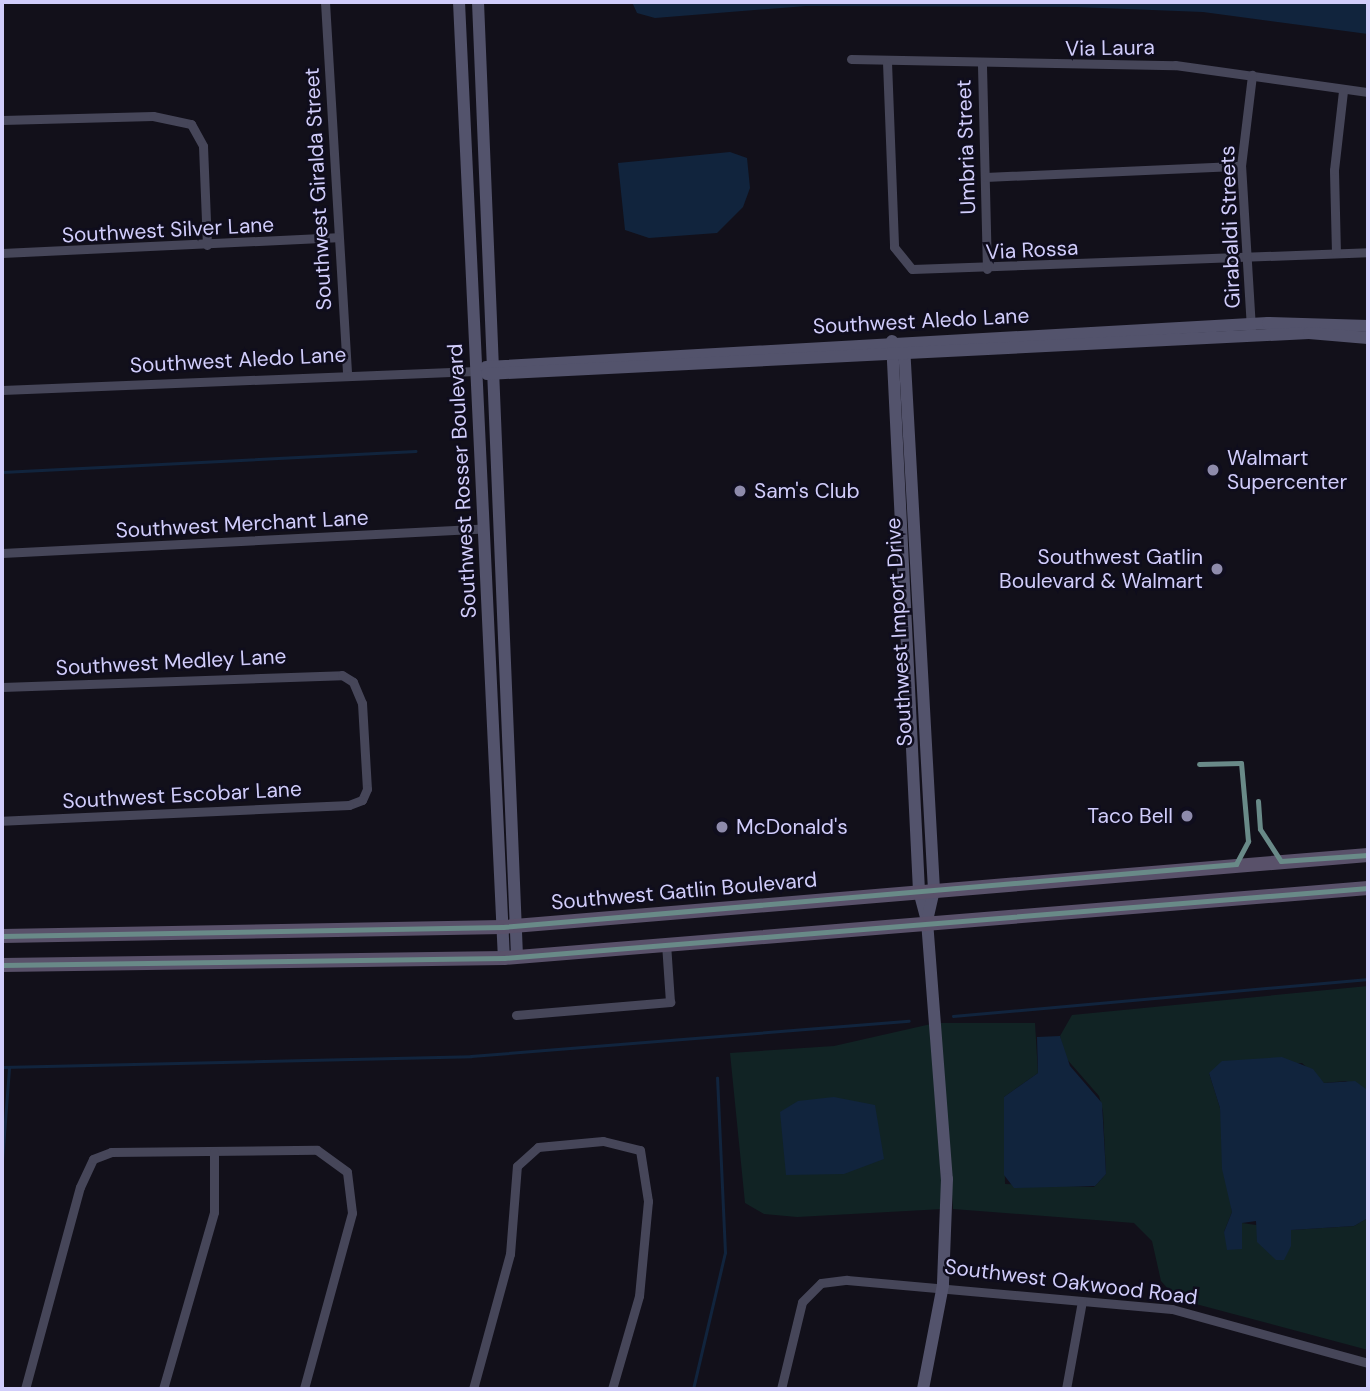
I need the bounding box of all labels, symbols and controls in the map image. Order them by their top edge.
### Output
street label: Via Laura [1065,35,1155,61]
street label: Southwest Giralda Street [299,67,337,311]
street label: Umbria Street [951,79,981,215]
street label: Girabaldi Streets [1215,145,1245,309]
street label: Southwest Silver Lane [61,212,275,248]
street label: Via Rossa [985,235,1079,265]
street label: Southwest Aledo Lane [812,303,1030,339]
street label: Southwest Aledo Lane [129,342,347,378]
street label: Southwest Rosser Boulevard [442,343,482,619]
place label: Walmart Supercenter [1227,445,1347,495]
marker: Walmart Supercenter [1205,462,1221,478]
place label: Sam's Club [754,478,860,504]
marker: Sam's Club [732,483,748,499]
street label: Southwest Merchant Lane [115,505,369,543]
street label: Southwest Import Drive [880,517,918,747]
place label: Southwest Gatlin Boulevard & Walmart [999,544,1203,594]
marker: Southwest Gatlin Boulevard & Walmart [1209,561,1225,577]
street label: Southwest Medley Lane [55,643,287,681]
street label: Southwest Escobar Lane [62,776,302,814]
place label: Taco Bell [1087,803,1173,829]
marker: Taco Bell [1179,808,1195,824]
place label: McDonald's [736,814,848,840]
marker: McDonald's [714,819,730,835]
street label: Southwest Gatlin Boulevard [550,867,818,915]
street label: Southwest Oakwood Road [943,1254,1199,1310]

